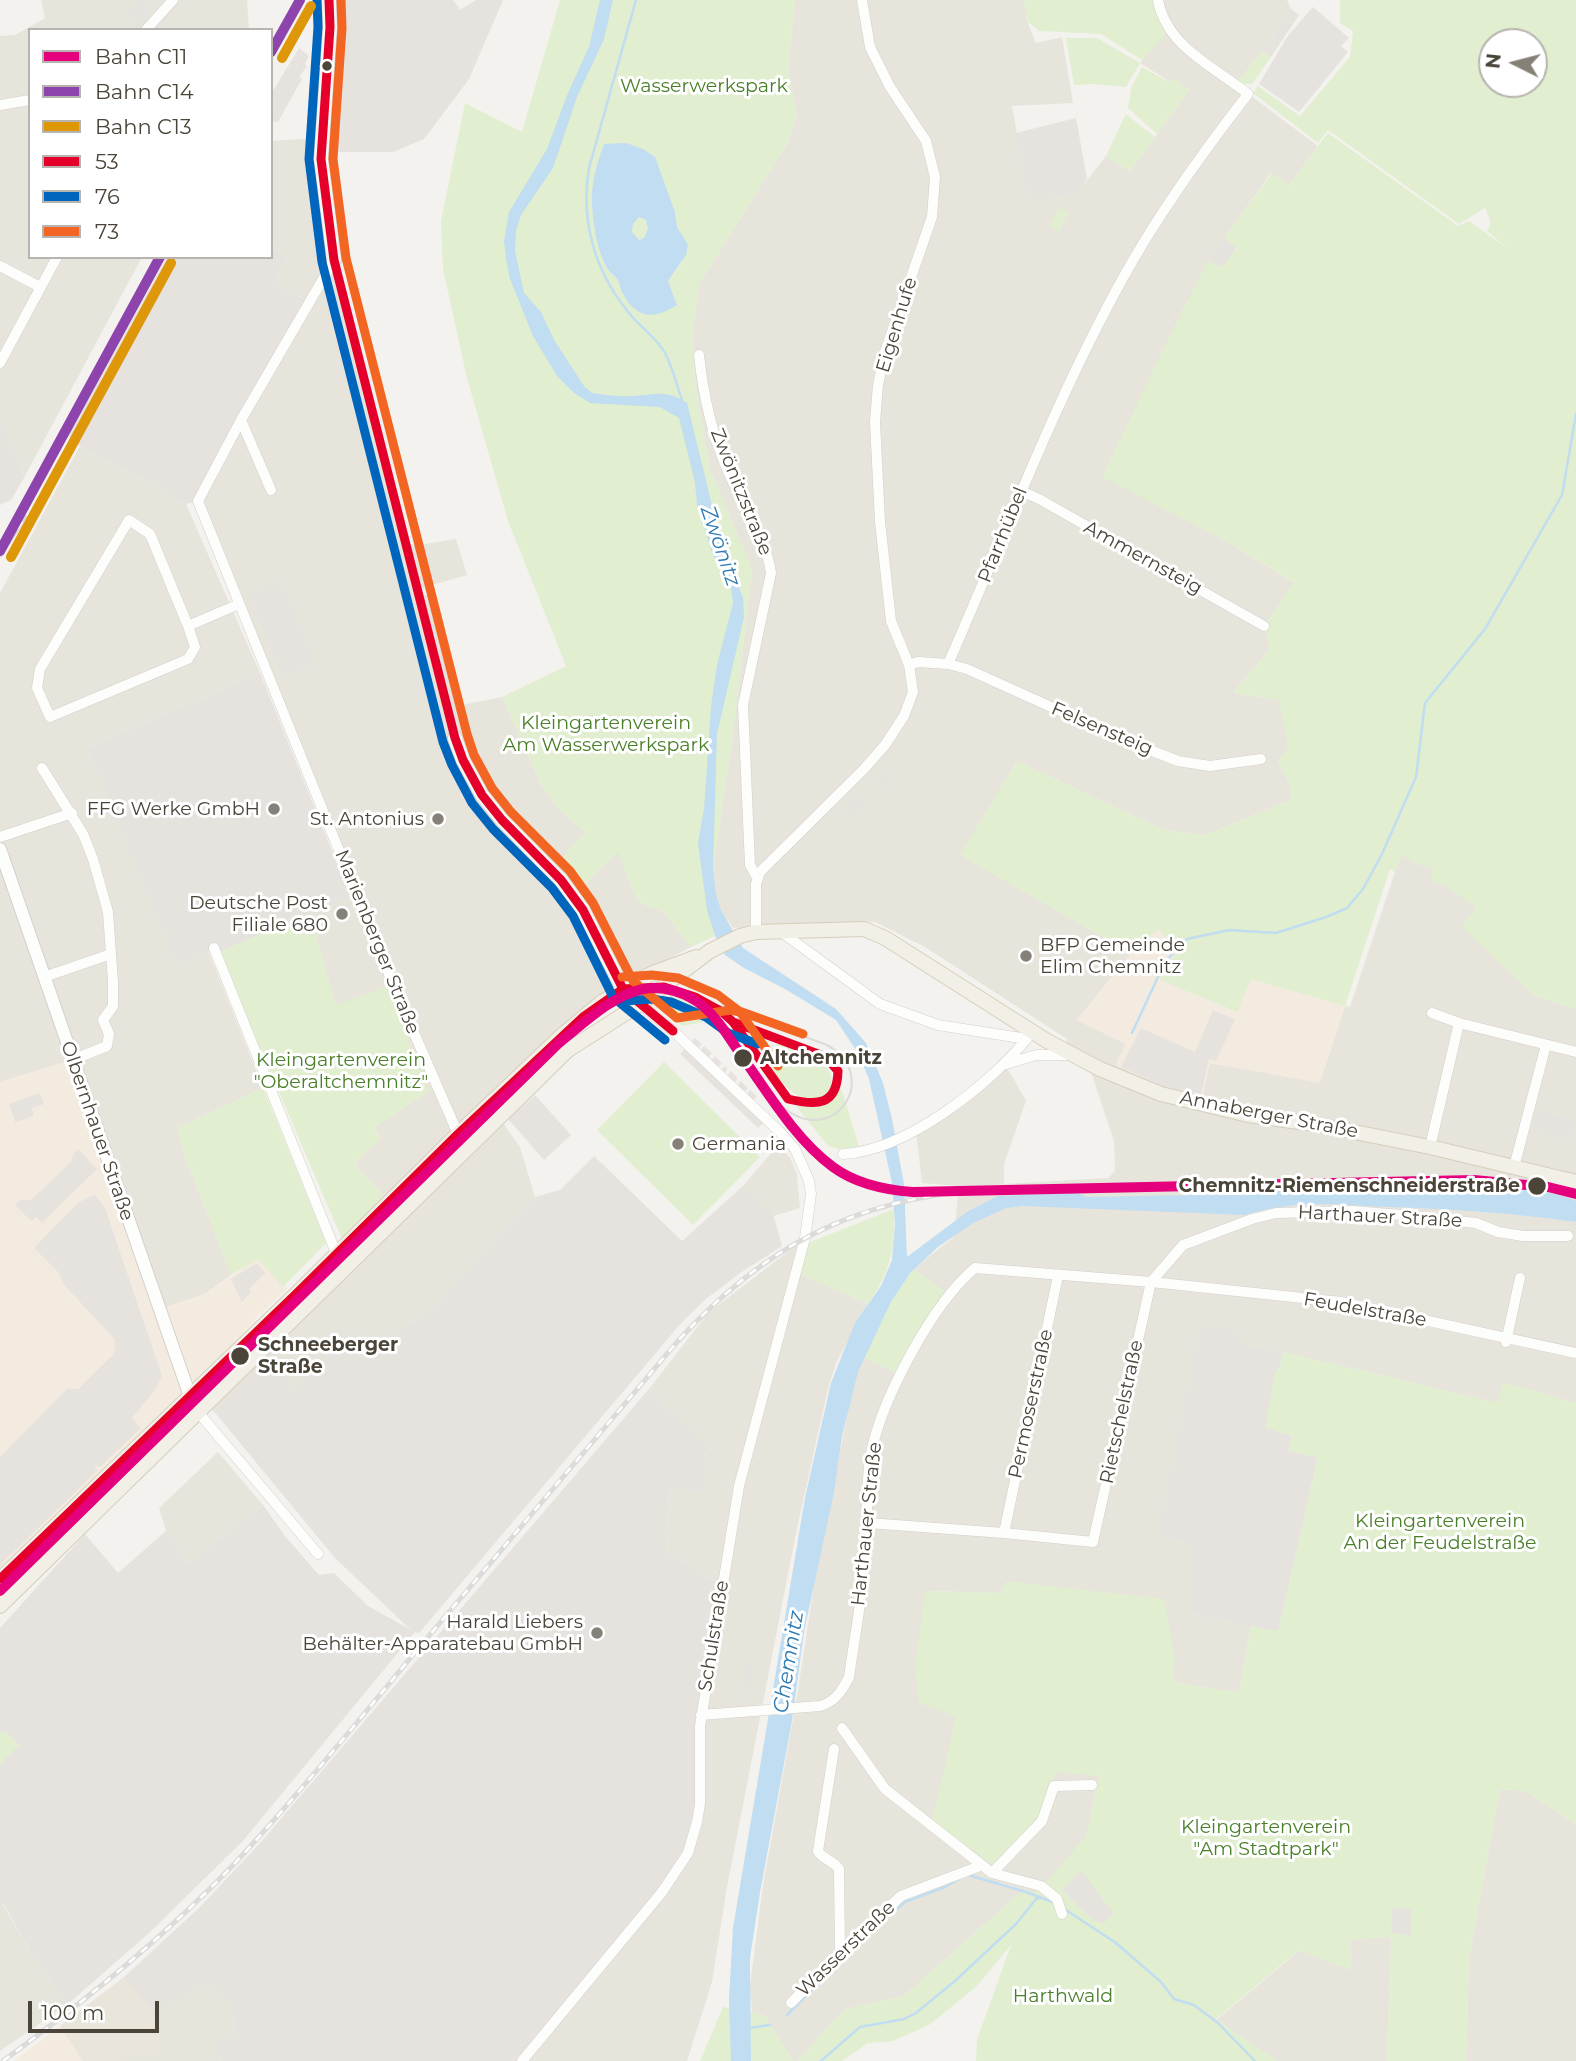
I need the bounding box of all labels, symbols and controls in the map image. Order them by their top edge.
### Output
legend [28,28,273,259]
north arrow [1478,28,1548,98]
text: Bahn C11 [95,44,187,69]
text: N [1481,52,1506,70]
unlabelled marker [320,59,334,73]
park label: Wasserwerkspark [620,75,788,97]
text: Bahn C14 [95,79,194,104]
text: Bahn C13 [95,114,192,139]
text: 53 [95,149,119,174]
text: 76 [95,184,120,209]
text: 73 [95,219,119,244]
street label: Eigenhufe [872,275,922,375]
street label: Zwönitzstraße [705,425,777,559]
street label: Pfarrhübel [973,484,1033,586]
water label: Zwönitz [694,502,746,590]
street label: Ammernsteig [1080,516,1206,600]
street label: Felsensteig [1048,697,1156,761]
park label: Kleingartenverein Am Wasserwerkspark [503,712,709,756]
place label: FFG Werke GmbH [87,798,260,820]
marker: FFG Werke GmbH [266,801,282,817]
place label: St. Antonius [310,808,424,830]
marker: St. Antonius [430,811,446,827]
street label: Marienberger Straße [330,847,424,1037]
place label: Deutsche Post Filiale 680 [189,892,328,936]
marker: Deutsche Post Filiale 680 [334,906,350,922]
place label: BFP Gemeinde Elim Chemnitz [1040,934,1185,978]
marker: BFP Gemeinde Elim Chemnitz [1018,948,1034,964]
street label: Olbernhauer Straße [56,1038,138,1224]
marker: Altchemnitz [732,1047,754,1069]
place label: Altchemnitz [760,1047,882,1069]
park label: Kleingartenverein "Oberaltchemnitz" [254,1049,428,1093]
street label: Annaberger Straße [1178,1087,1360,1143]
place label: Germania [692,1133,786,1155]
marker: Germania [670,1136,686,1152]
place label: Chemnitz-Riemenschneiderstraße [1178,1175,1520,1197]
marker: Chemnitz-Riemenschneiderstraße [1526,1175,1548,1197]
street label: Harthauer Straße [1297,1201,1463,1233]
street label: Feudelstraße [1302,1288,1428,1332]
street label: Permoserstraße [1004,1327,1058,1481]
place label: Schneeberger Straße [258,1334,398,1378]
street label: Rietschelstraße [1096,1338,1148,1486]
marker: Schneeberger Straße [229,1345,251,1367]
street label: Harthauer Straße [847,1441,887,1607]
park label: Kleingartenverein An der Feudelstraße [1343,1510,1537,1554]
street label: Schulstraße [694,1579,734,1693]
water label: Chemnitz [768,1609,810,1715]
place label: Harald Liebers Behälter-Apparatebau GmbH [303,1611,583,1655]
marker: Harald Liebers Behälter-Apparatebau GmbH [589,1625,605,1641]
park label: Kleingartenverein "Am Stadtpark" [1181,1816,1351,1860]
street label: Wasserstraße [792,1896,900,2002]
park label: Harthwald [1013,1985,1113,2007]
scale bar [32,1988,163,2032]
text: 100 m [41,2000,104,2025]

